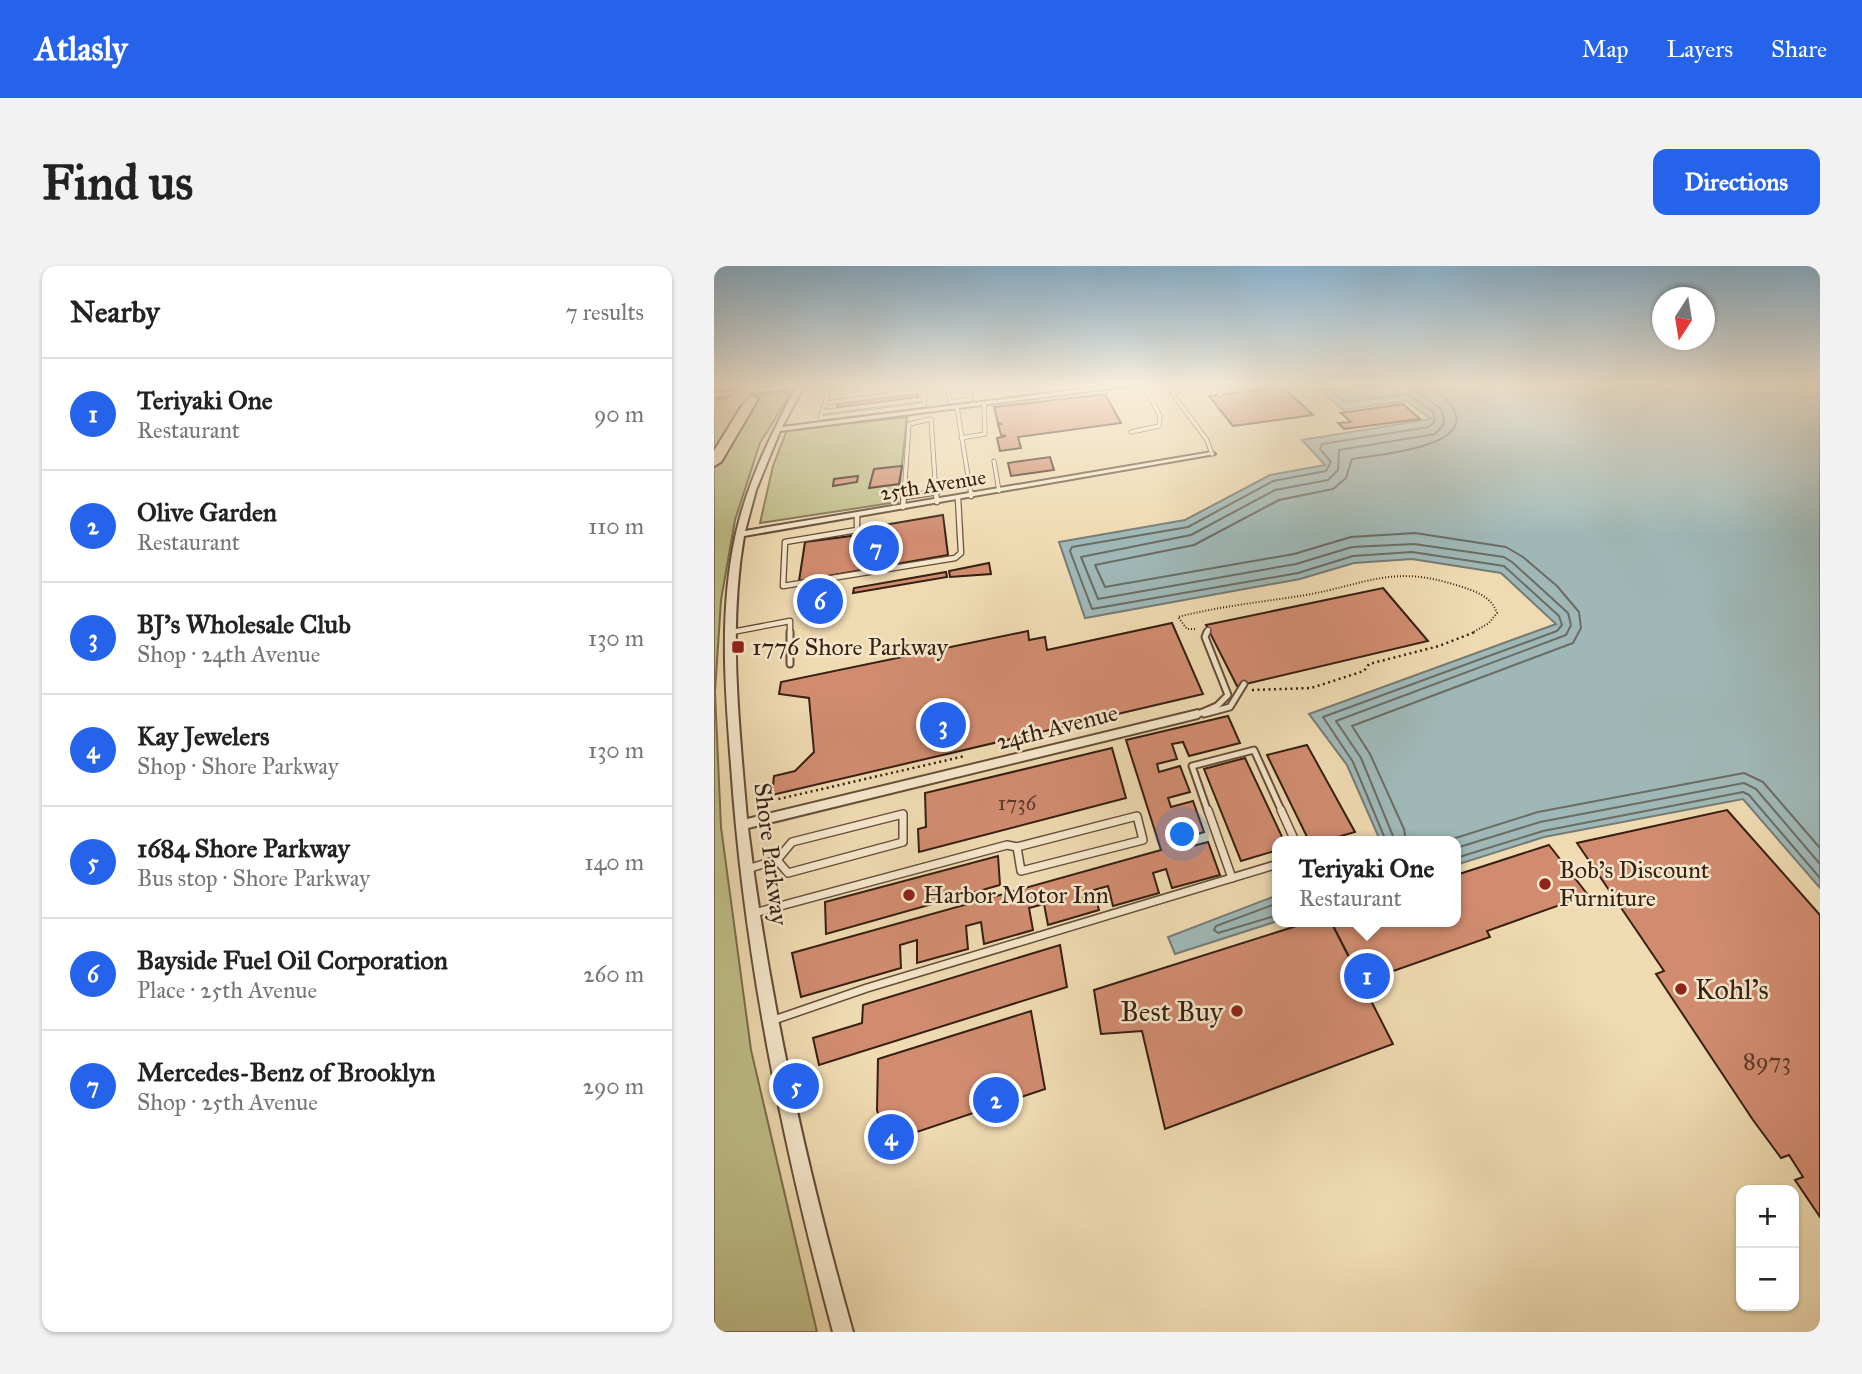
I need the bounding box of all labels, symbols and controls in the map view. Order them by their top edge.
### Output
text: Atlasly [35,29,127,69]
text: Map [1582,34,1629,64]
text: Layers [1667,34,1733,64]
text: Share [1771,34,1827,64]
button: Directions [1653,149,1820,215]
text: Find us [42,153,193,212]
north arrow [1652,287,1715,350]
text: Nearby [70,294,160,330]
text: 7 results [565,298,644,326]
text: Teriyaki One [137,384,273,416]
text: 1 [88,400,98,428]
text: 90 m [594,400,644,428]
text: Restaurant [137,416,240,444]
street label: 25th Avenue [878,464,988,506]
text: Olive Garden [137,496,277,528]
text: 2 [87,512,99,540]
text: 110 m [588,512,644,540]
pin: 7 [853,522,899,574]
text: Restaurant [137,528,240,556]
pin: 6 [797,575,843,627]
text: BJ's Wholesale Club [137,608,351,640]
text: 3 [88,624,98,652]
text: 130 m [588,624,644,652]
place label: 1776 Shore Parkway [752,632,949,662]
marker: 1776 Shore Parkway [730,639,746,655]
text: Shop · 24th Avenue [137,640,320,668]
street label: 24th Avenue [993,697,1121,757]
pin: 3 [920,699,966,751]
text: Kay Jewelers [137,720,269,752]
text: 4 [87,736,99,764]
text: 130 m [588,736,644,764]
text: Shop · Shore Parkway [137,752,339,780]
street label: Shore Parkway [747,781,795,928]
house number: 1736 [998,790,1038,816]
your location [1165,817,1199,851]
text: 1684 Shore Parkway [137,832,350,864]
popup [1272,836,1461,927]
text: 5 [88,848,98,876]
text: 140 m [584,848,644,876]
text: Teriyaki One [1299,852,1434,884]
place label: Bob's Discount Furniture [1559,855,1710,913]
text: Bus stop · Shore Parkway [137,864,370,892]
marker: Bob's Discount Furniture [1537,876,1553,892]
place label: Harbor Motor Inn [923,880,1109,910]
text: Restaurant [1299,884,1402,912]
marker: Harbor Motor Inn [901,887,917,903]
text: Bayside Fuel Oil Corporation [137,944,448,976]
pin: 1 [1344,950,1390,1002]
text: 6 [87,960,99,988]
text: 260 m [583,960,644,988]
place label: Kohl's [1695,972,1769,1007]
text: Place · 25th Avenue [137,976,317,1004]
marker: Kohl's [1673,981,1689,997]
place label: Best Buy [1120,994,1224,1029]
marker: Best Buy [1229,1003,1245,1019]
house number: 8973 [1743,1046,1791,1076]
text: Mercedes-Benz of Brooklyn [137,1056,435,1088]
pin: 5 [773,1060,819,1112]
text: 7 [87,1072,99,1100]
text: 290 m [583,1072,644,1100]
pin: 2 [973,1074,1019,1126]
text: Shop · 25th Avenue [137,1088,318,1116]
pin: 4 [868,1111,914,1163]
map controls [1736,1185,1799,1311]
button: + [1736,1185,1799,1248]
button: − [1736,1248,1799,1311]

